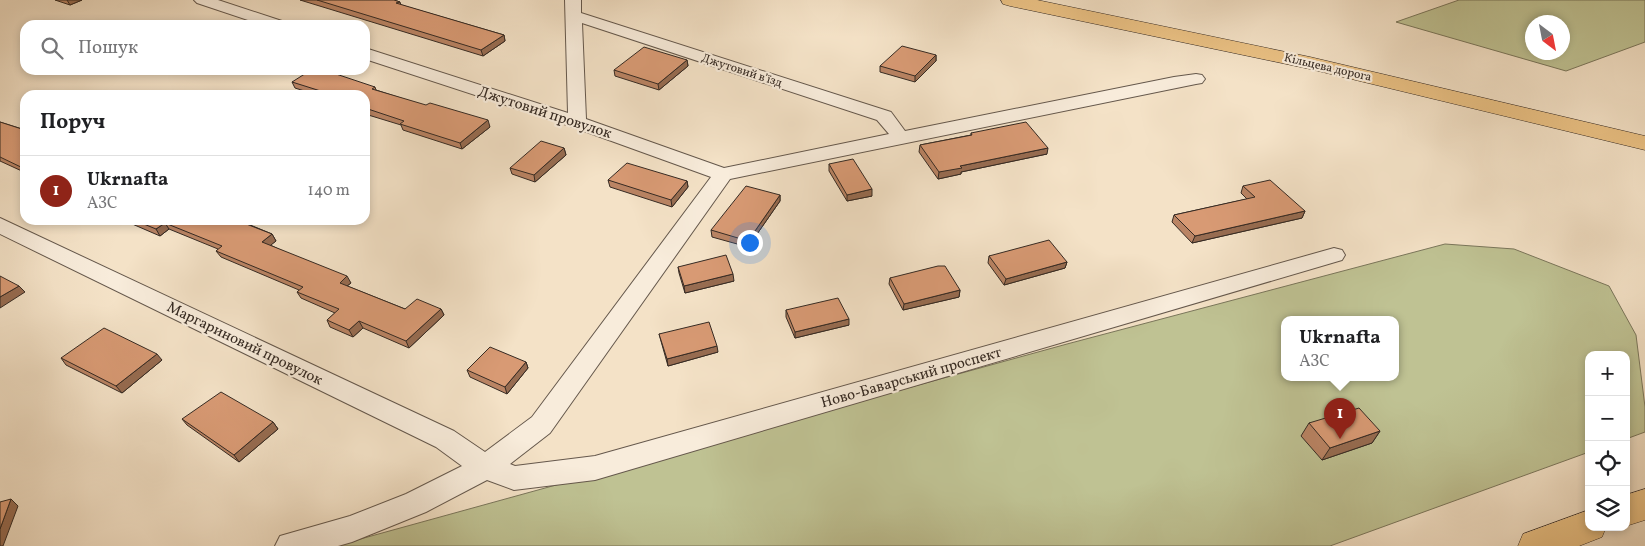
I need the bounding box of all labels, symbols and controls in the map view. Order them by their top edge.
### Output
north arrow [1525,15,1570,60]
search box [20,20,370,75]
icon: search [38,34,66,62]
text: Пошук [78,35,138,61]
street label: Джутовий в’їзд [699,50,784,92]
street label: Кільцева дорога [1282,50,1373,86]
street label: Джутовий провулок [475,82,614,145]
text: Поруч [40,108,105,137]
text: Ukrnafta [87,167,168,193]
text: 1 [53,180,59,202]
text: 140 m [308,180,350,202]
text: АЗС [87,193,118,215]
your location [737,230,763,256]
street label: Маргариновий провулок [163,297,326,391]
popup [1281,316,1399,381]
text: Ukrnafta [1299,325,1381,351]
street label: Ново-Баварський проспект [819,342,1005,414]
text: АЗС [1299,351,1330,373]
map controls [1585,351,1630,531]
button: + [1585,351,1630,396]
button: − [1585,396,1630,441]
pin: 1 [1324,398,1356,439]
button: locate [1585,441,1630,486]
button: layers [1585,486,1630,531]

